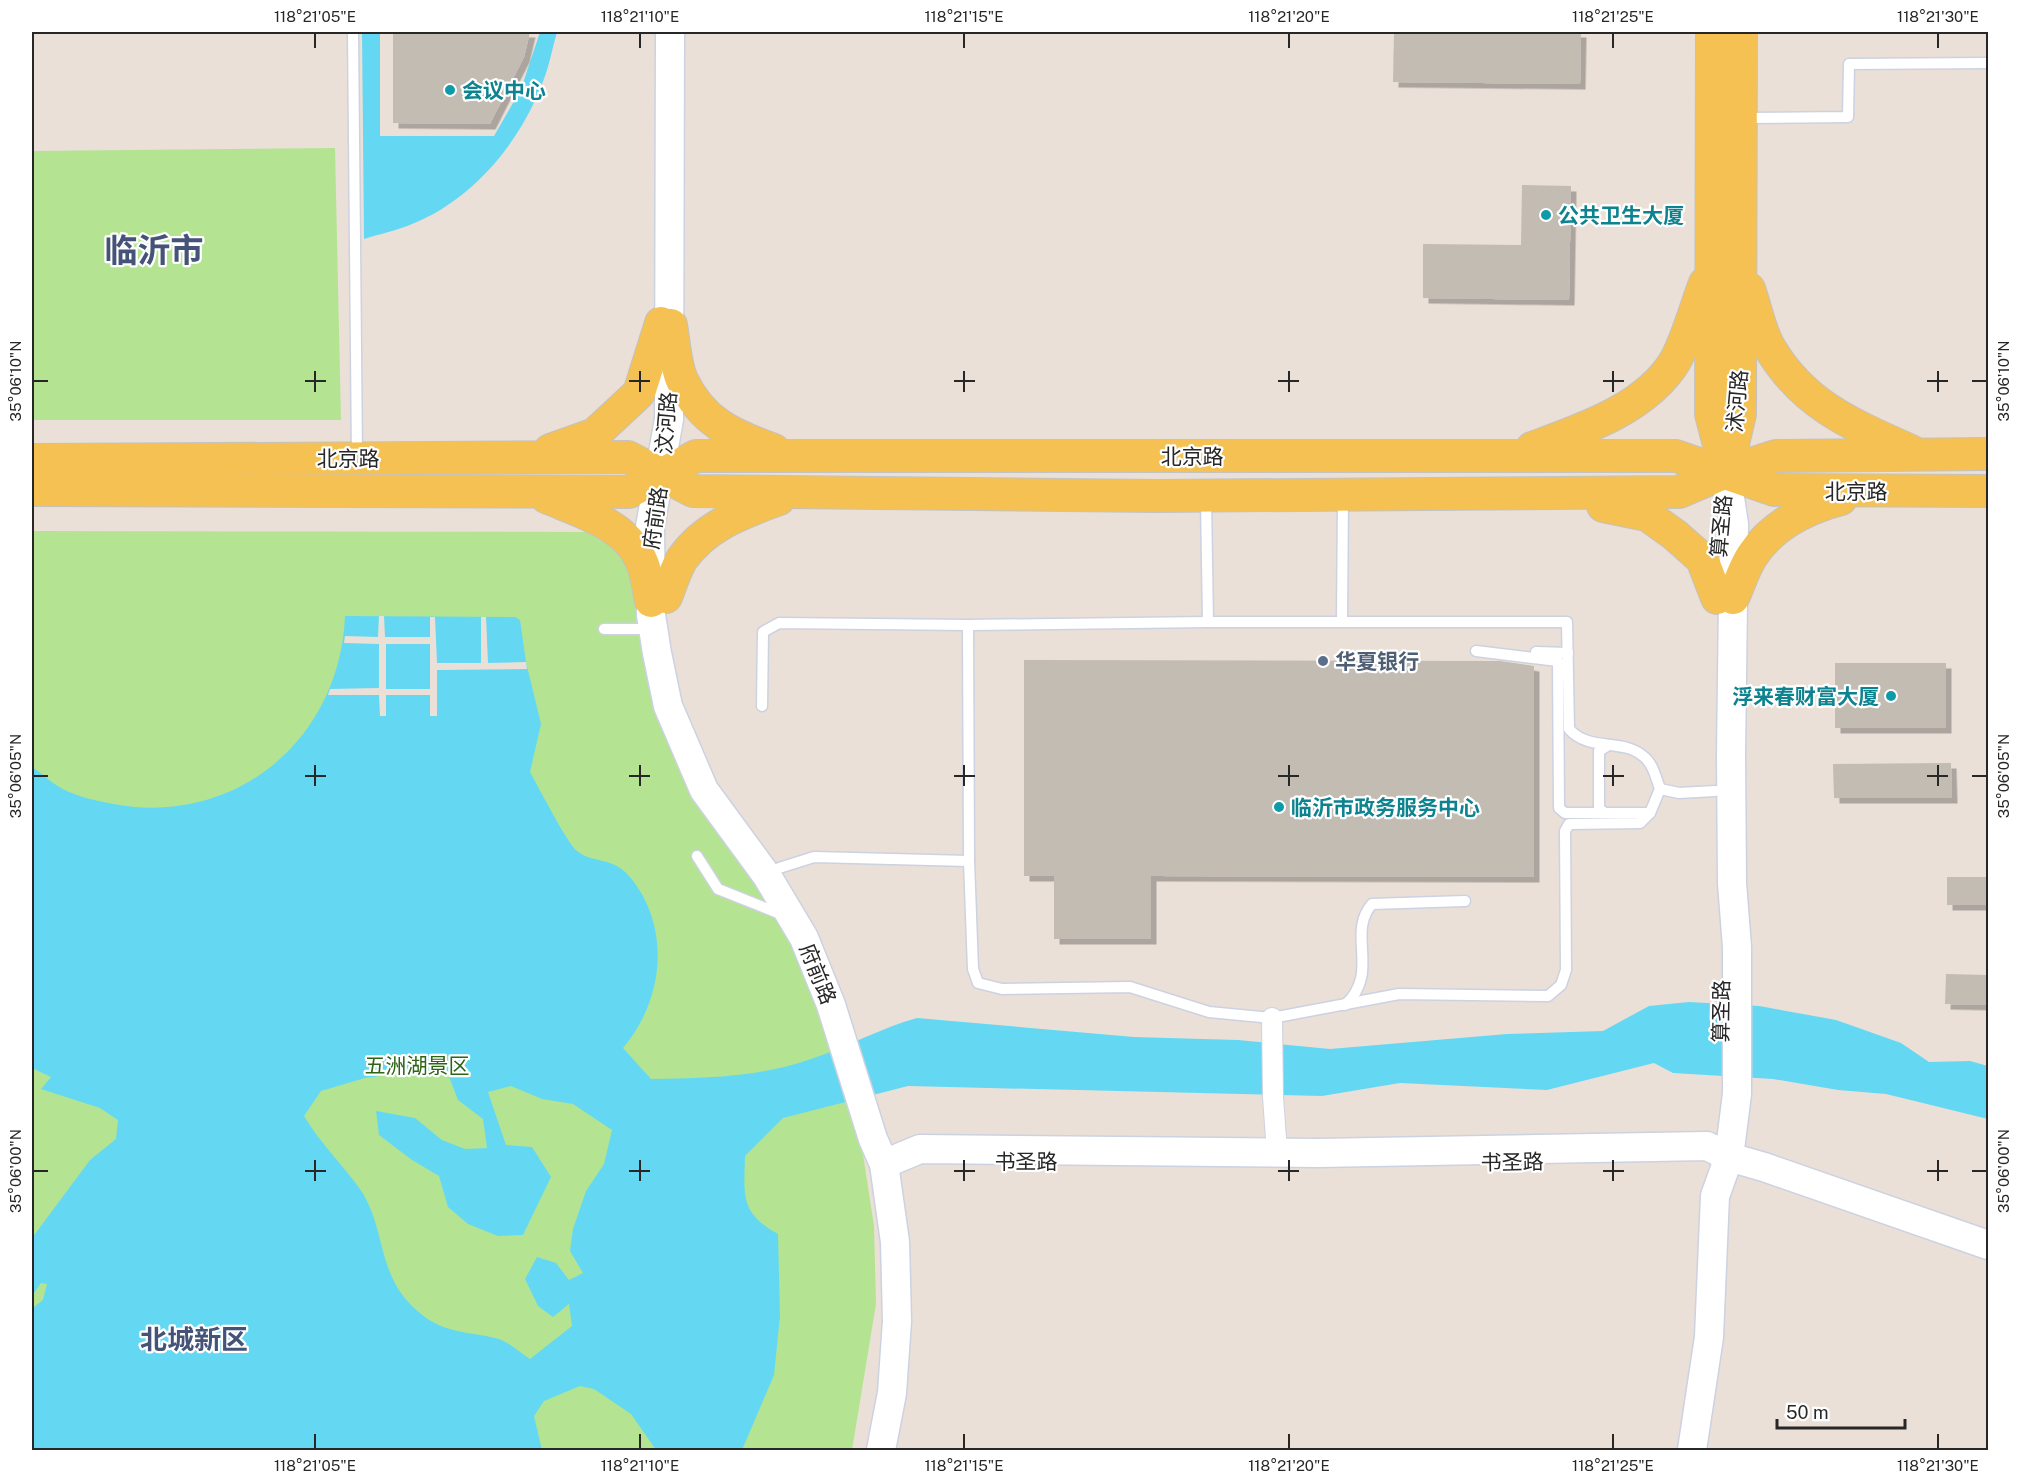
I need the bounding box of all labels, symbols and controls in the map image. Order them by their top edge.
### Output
text: 118°21'05"E [274,8,356,25]
text: 118°21'10"E [601,8,679,25]
text: 118°21'15"E [924,8,1004,25]
text: 118°21'20"E [1248,8,1330,25]
text: 118°21'25"E [1572,8,1654,25]
text: 118°21'30"E [1897,8,1979,25]
place label: 会议中心 [462,78,546,103]
marker: 会议中心 [443,83,457,97]
place label: 公共卫生大厦 [1558,203,1684,228]
marker: 公共卫生大厦 [1539,208,1553,222]
district label: 临沂市 [105,231,204,269]
text: 35°06'10"N [7,340,24,422]
text: 35°06'10"N [1995,340,2012,422]
street label: 沭河路 [1722,369,1752,433]
street label: 汶河路 [651,391,681,455]
street label: 北京路 [1161,444,1224,469]
street label: 北京路 [317,446,380,471]
street label: 北京路 [1825,479,1888,504]
street label: 府前路 [638,485,672,551]
street label: 算圣路 [1706,494,1736,558]
place label: 华夏银行 [1335,649,1419,674]
marker: 华夏银行 [1316,654,1330,668]
place label: 浮来春财富大厦 [1732,684,1879,709]
marker: 浮来春财富大厦 [1884,689,1898,703]
text: 35°06'05"N [7,734,24,818]
text: 35°06'05"N [1995,734,2012,818]
place label: 临沂市政务服务中心 [1291,795,1480,820]
marker: 临沂市政务服务中心 [1272,800,1286,814]
street label: 府前路 [795,940,841,1008]
street label: 算圣路 [1708,979,1734,1043]
park label: 五洲湖景区 [365,1053,470,1078]
text: 35°06'00"N [7,1129,24,1213]
text: 35°06'00"N [1995,1129,2012,1213]
street label: 书圣路 [995,1149,1058,1174]
street label: 书圣路 [1480,1149,1544,1175]
district label: 北城新区 [140,1323,248,1355]
scale bar [1777,1392,1904,1430]
text: 50 m [1786,1402,1829,1423]
text: 118°21'05"E [274,1457,356,1474]
text: 118°21'10"E [601,1457,679,1474]
text: 118°21'15"E [924,1457,1004,1474]
text: 118°21'20"E [1248,1457,1330,1474]
text: 118°21'25"E [1572,1457,1654,1474]
text: 118°21'30"E [1897,1457,1979,1474]

